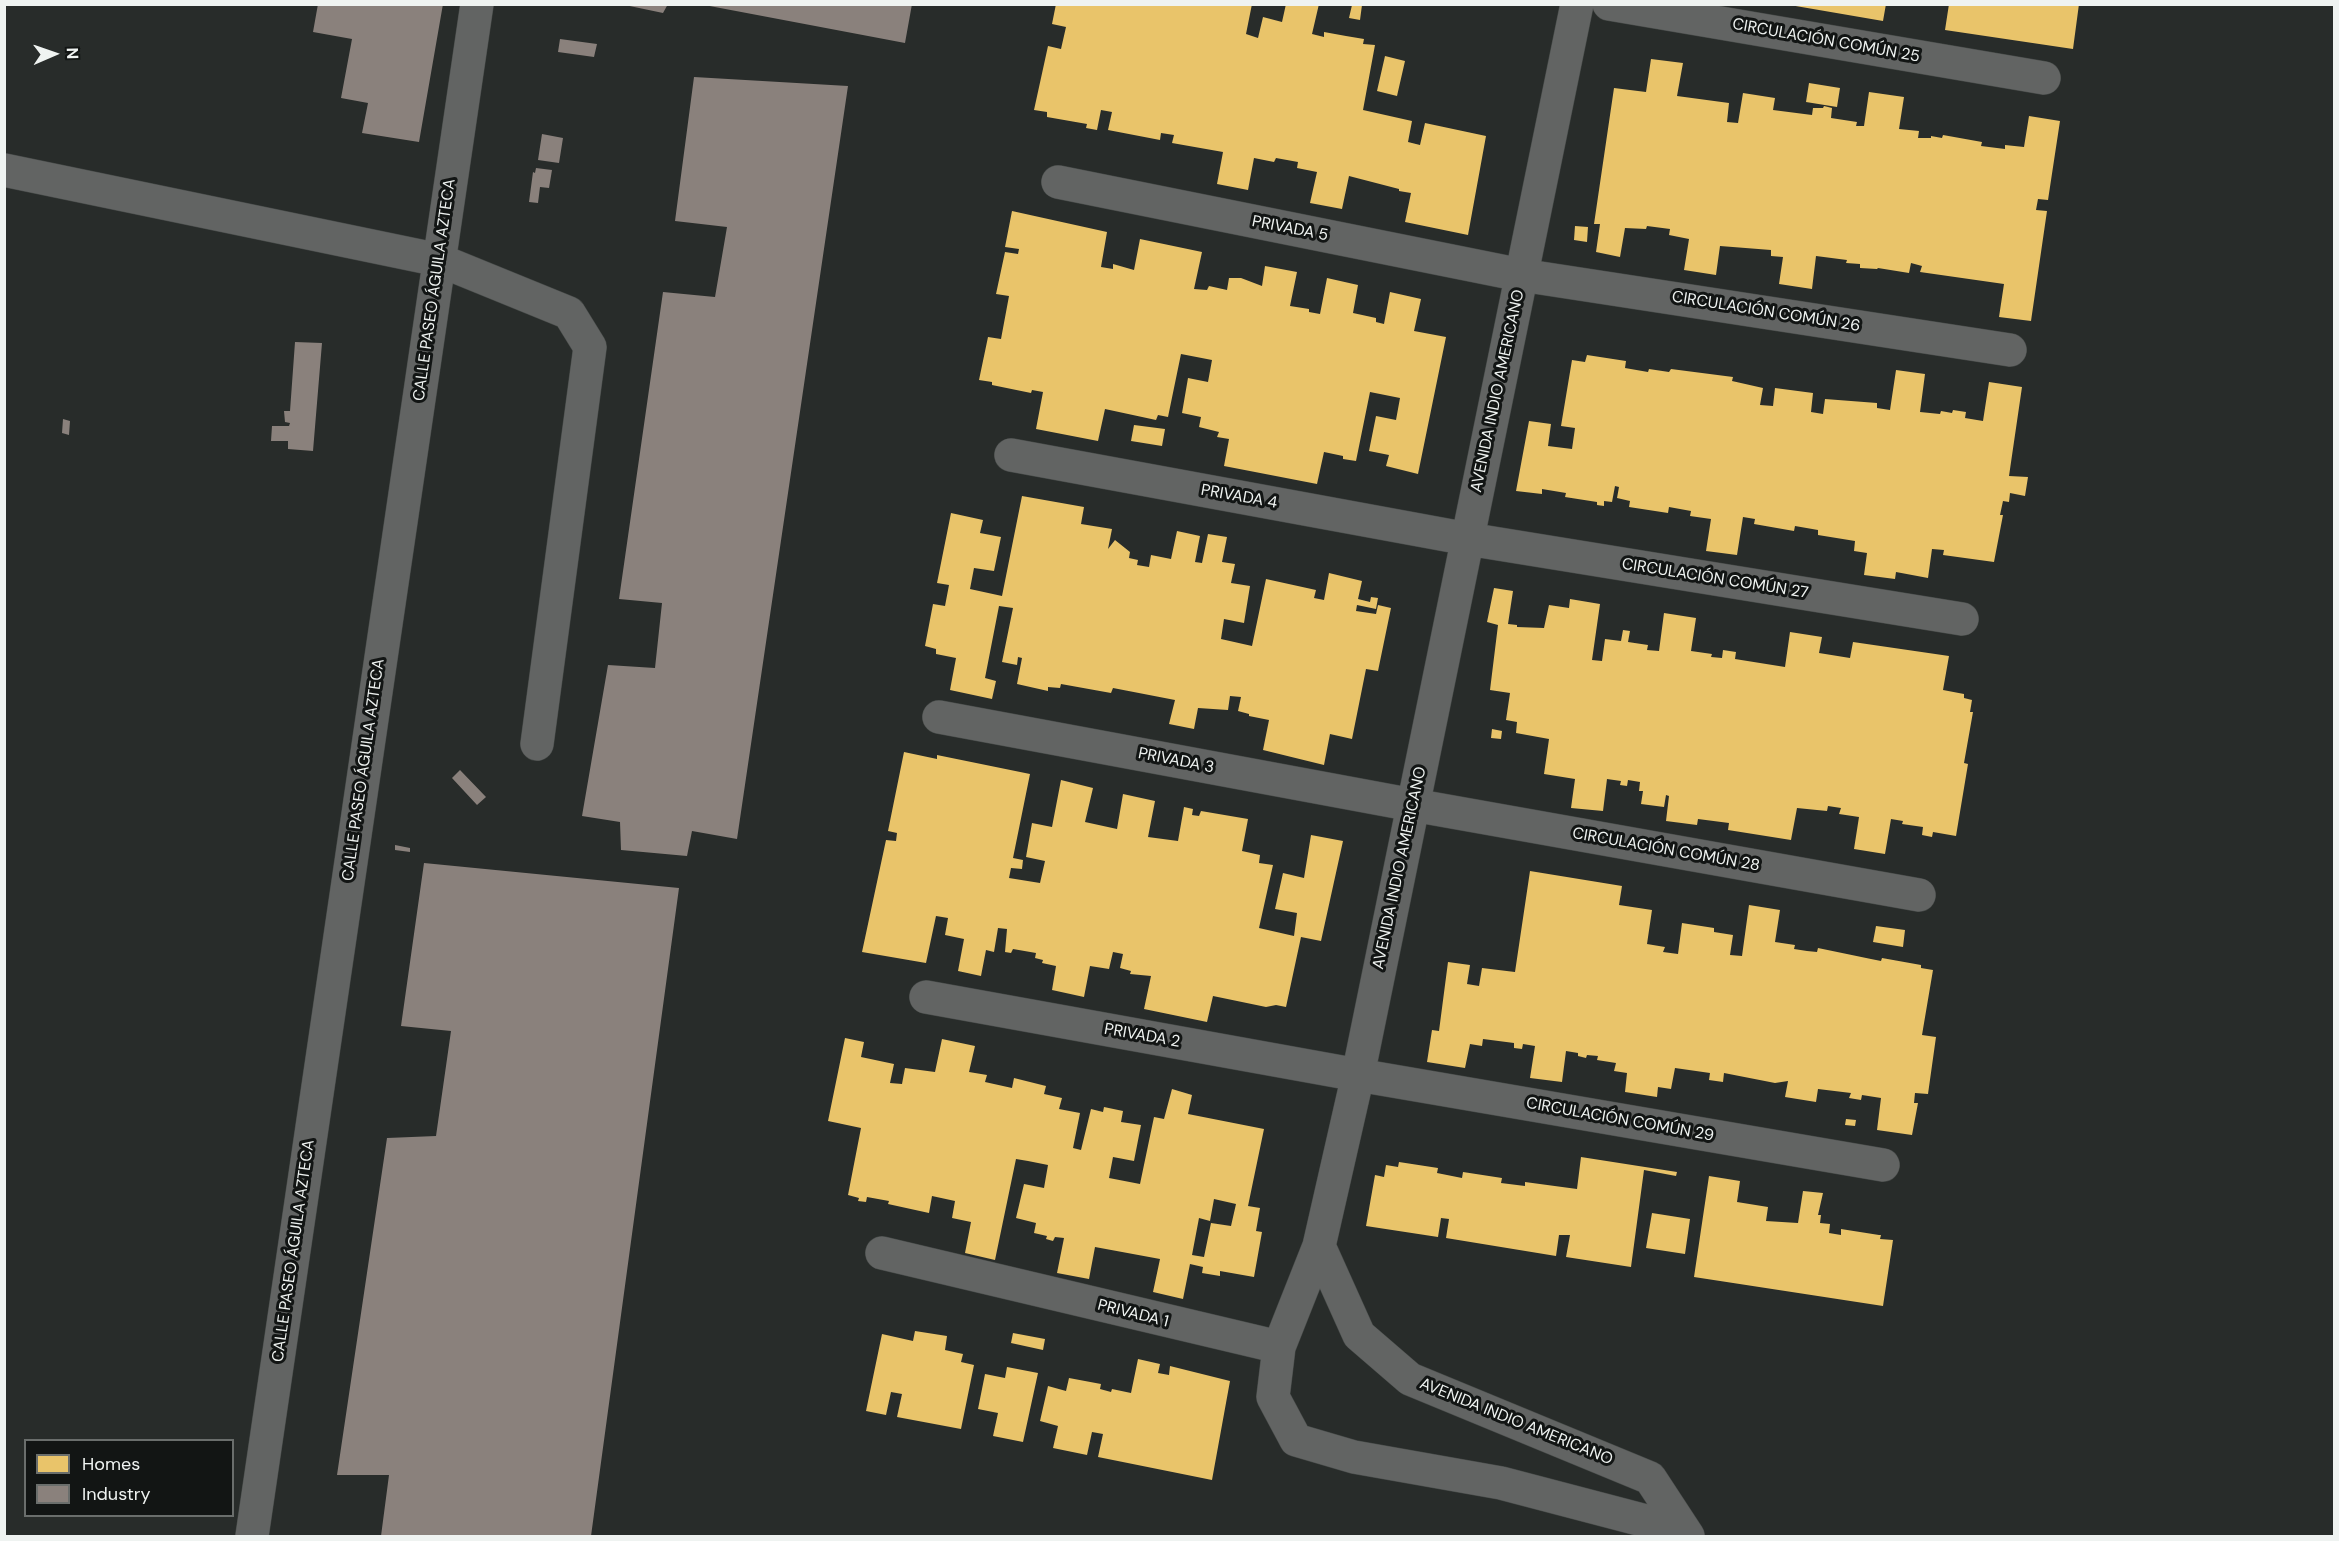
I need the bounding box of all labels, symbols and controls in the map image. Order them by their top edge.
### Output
street label: CIRCULACIÓN COMÚN 25 [1731,15,1921,67]
north arrow [24,24,84,84]
text: N [62,47,83,60]
street label: CALLE PASEO ÁGUILA AZTECA [410,178,460,402]
street label: PRIVADA 5 [1250,212,1330,246]
street label: AVENIDA INDIO AMERICANO [1467,288,1529,494]
street label: CIRCULACIÓN COMÚN 26 [1670,288,1862,336]
street label: PRIVADA 4 [1199,481,1279,513]
street label: CIRCULACIÓN COMÚN 27 [1620,555,1810,603]
street label: CALLE PASEO ÁGUILA AZTECA [339,658,389,882]
street label: PRIVADA 3 [1136,744,1216,778]
street label: AVENIDA INDIO AMERICANO [1369,765,1431,971]
street label: CIRCULACIÓN COMÚN 28 [1571,824,1761,876]
street label: PRIVADA 2 [1103,1020,1181,1052]
street label: CIRCULACIÓN COMÚN 29 [1525,1094,1715,1146]
street label: CALLE PASEO ÁGUILA AZTECA [269,1139,319,1363]
street label: PRIVADA 1 [1096,1296,1170,1332]
street label: AVENIDA INDIO AMERICANO [1417,1374,1615,1470]
legend [24,1439,234,1517]
text: Homes [82,1452,140,1476]
text: Industry [82,1482,151,1506]

